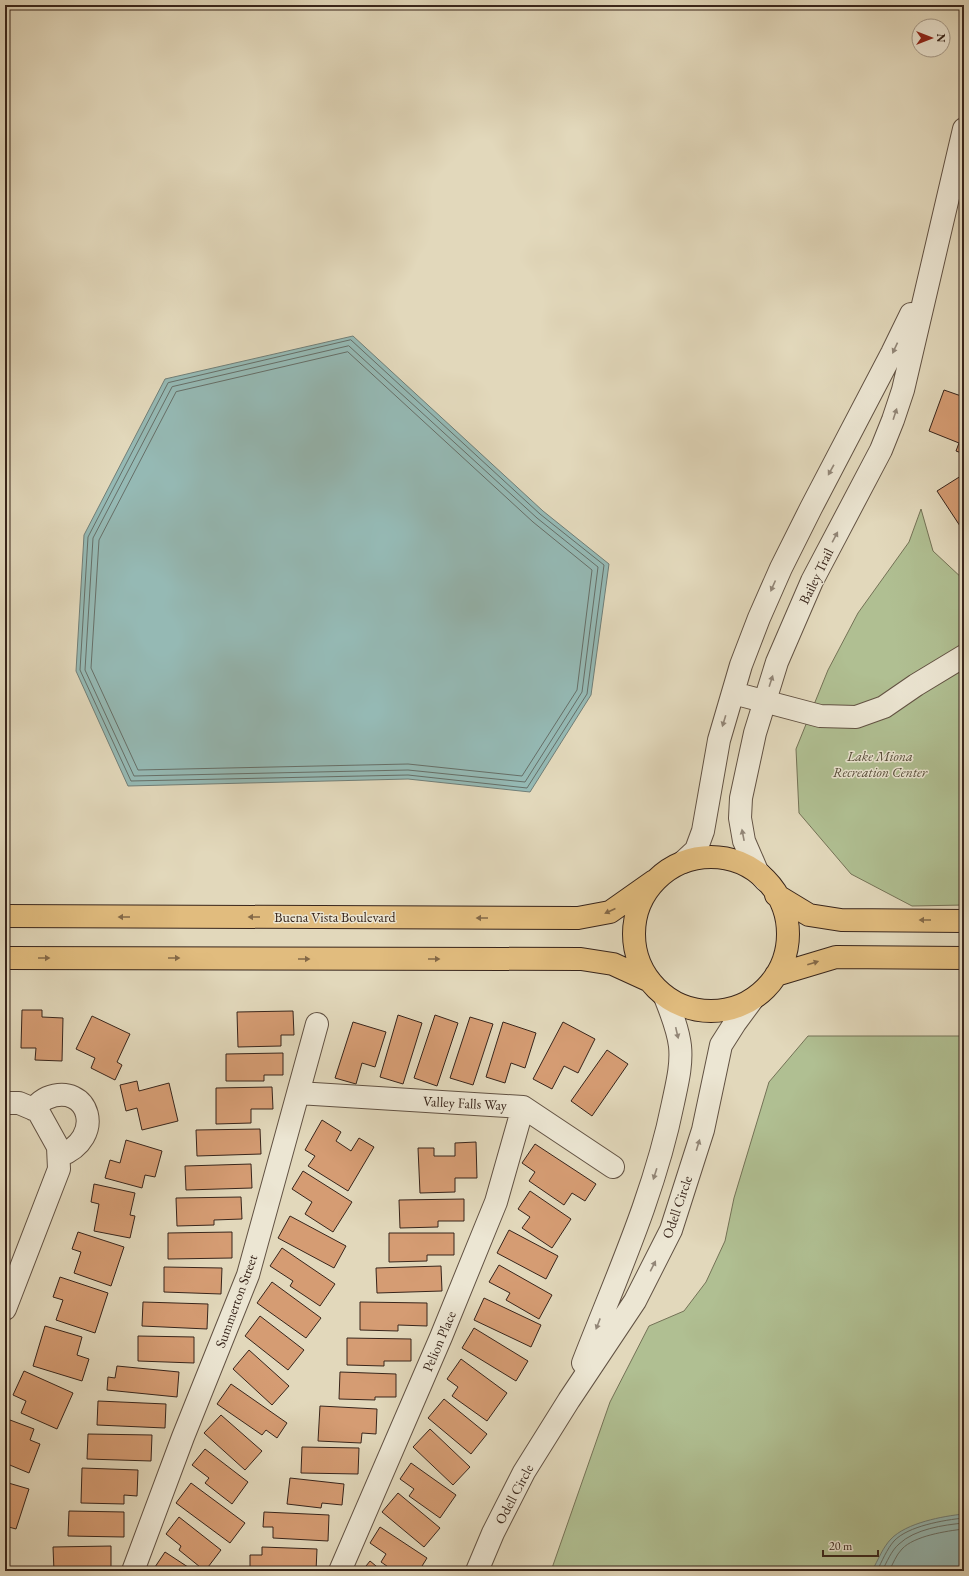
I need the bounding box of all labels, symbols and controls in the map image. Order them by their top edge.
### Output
north arrow [911,18,951,58]
text: N [934,34,948,43]
one-way arrow [892,342,898,354]
one-way arrow [892,407,898,419]
one-way arrow [828,464,835,476]
one-way arrow [832,531,839,542]
street label: Bailey Trail [795,545,838,607]
one-way arrow [770,581,776,592]
one-way arrow [768,674,774,686]
one-way arrow [721,716,727,728]
park label: Lake Miona Recreation Center [833,747,928,781]
one-way arrow [740,828,746,841]
street label: Buena Vista Boulevard [274,908,397,926]
one-way arrow [604,908,616,914]
one-way arrow [117,914,130,920]
one-way arrow [247,914,260,920]
one-way arrow [475,915,488,921]
one-way arrow [918,917,931,923]
one-way arrow [38,955,51,961]
one-way arrow [168,955,181,961]
one-way arrow [298,956,311,962]
one-way arrow [428,956,441,962]
one-way arrow [808,960,820,966]
one-way arrow [675,1027,681,1040]
street label: Valley Falls Way [423,1092,508,1114]
one-way arrow [695,1138,701,1150]
one-way arrow [651,1168,657,1180]
street label: Odell Circle [658,1173,696,1241]
street label: Summerton Street [211,1251,261,1350]
one-way arrow [650,1261,656,1272]
street label: Pelion Place [418,1308,460,1374]
one-way arrow [594,1319,600,1331]
street label: Odell Circle [491,1460,538,1527]
scale bar [823,1532,878,1558]
text: 20 m [829,1538,853,1554]

